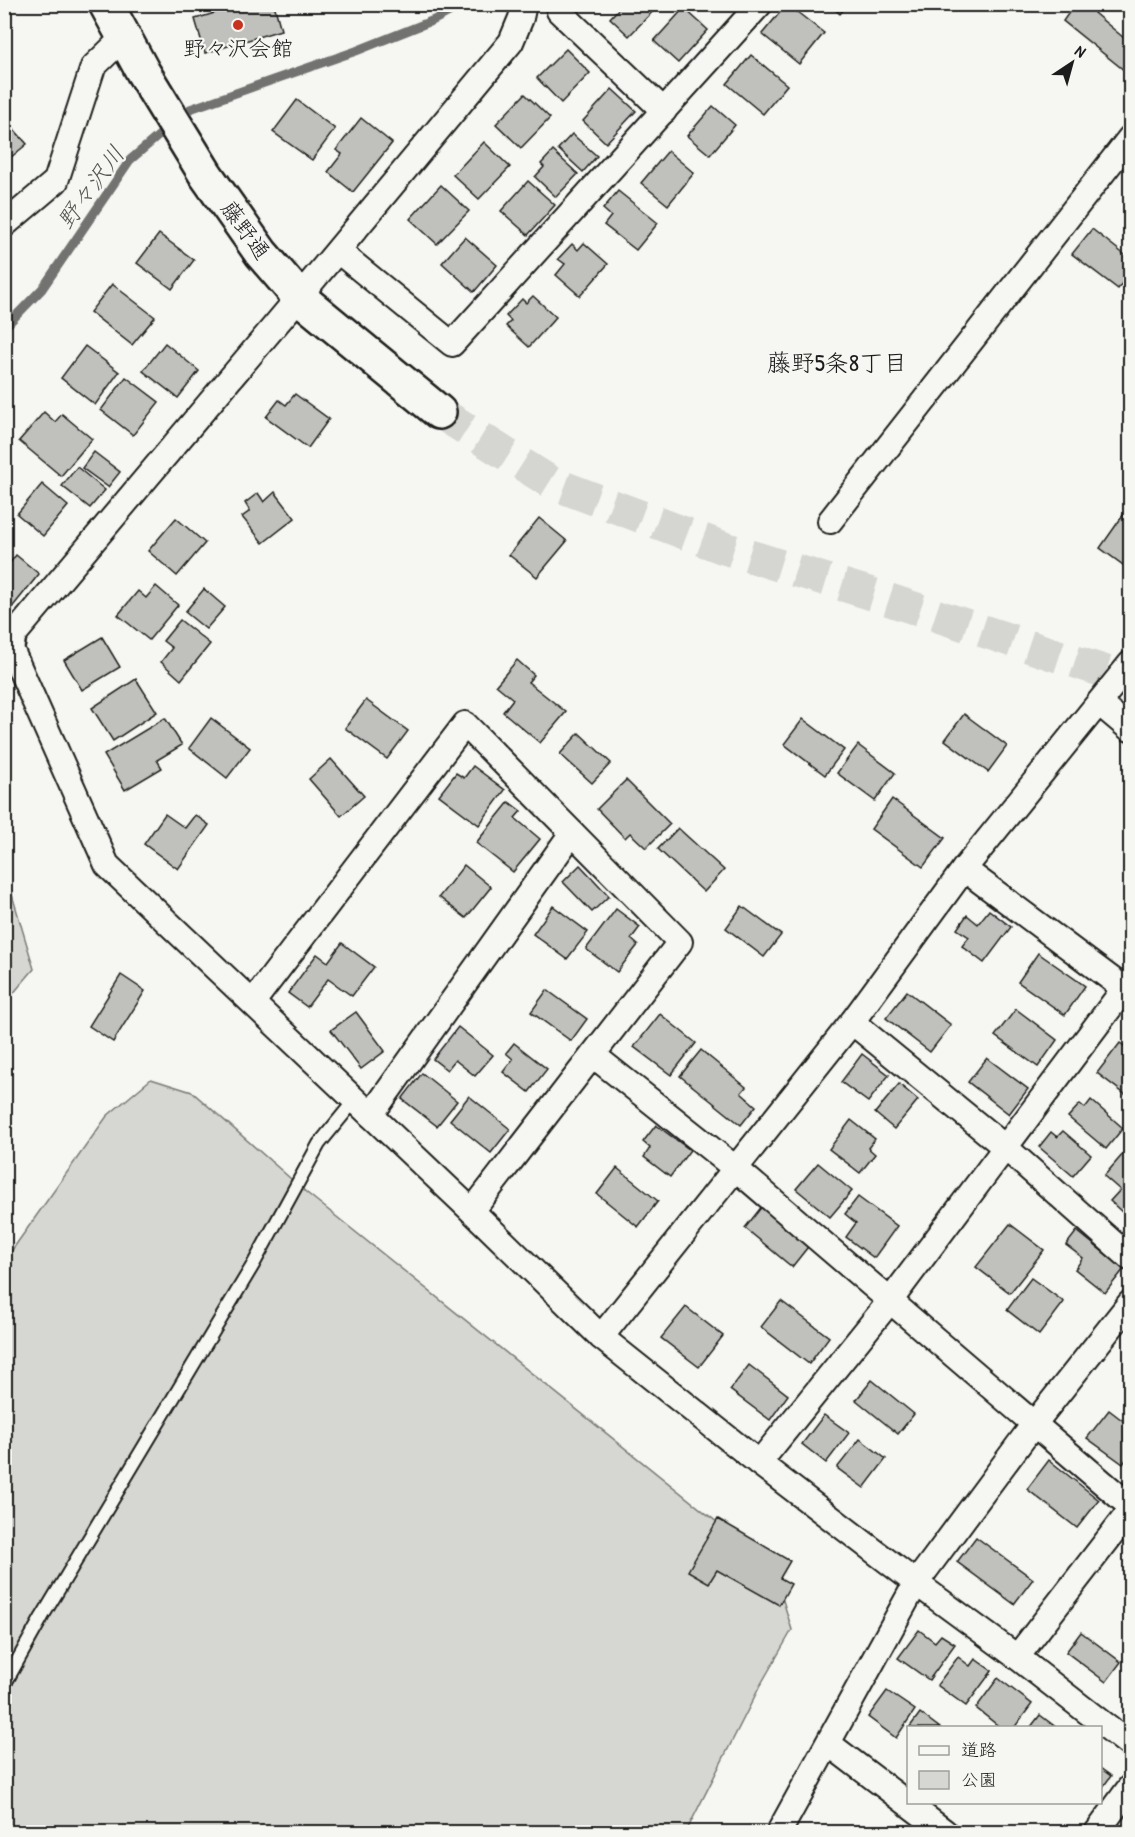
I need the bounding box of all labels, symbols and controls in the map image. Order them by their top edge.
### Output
marker: 野々沢会館 [231,18,245,32]
place label: 野々沢会館 [183,33,293,63]
north arrow [1042,33,1102,93]
text: N [1071,39,1091,63]
water label: 野々沢川 [49,139,131,235]
street label: 藤野通 [214,194,278,266]
district label: 藤野5条8丁目 [767,346,907,378]
legend [907,1726,1102,1804]
text: 道路 [961,1737,997,1762]
text: 公園 [961,1767,997,1792]

